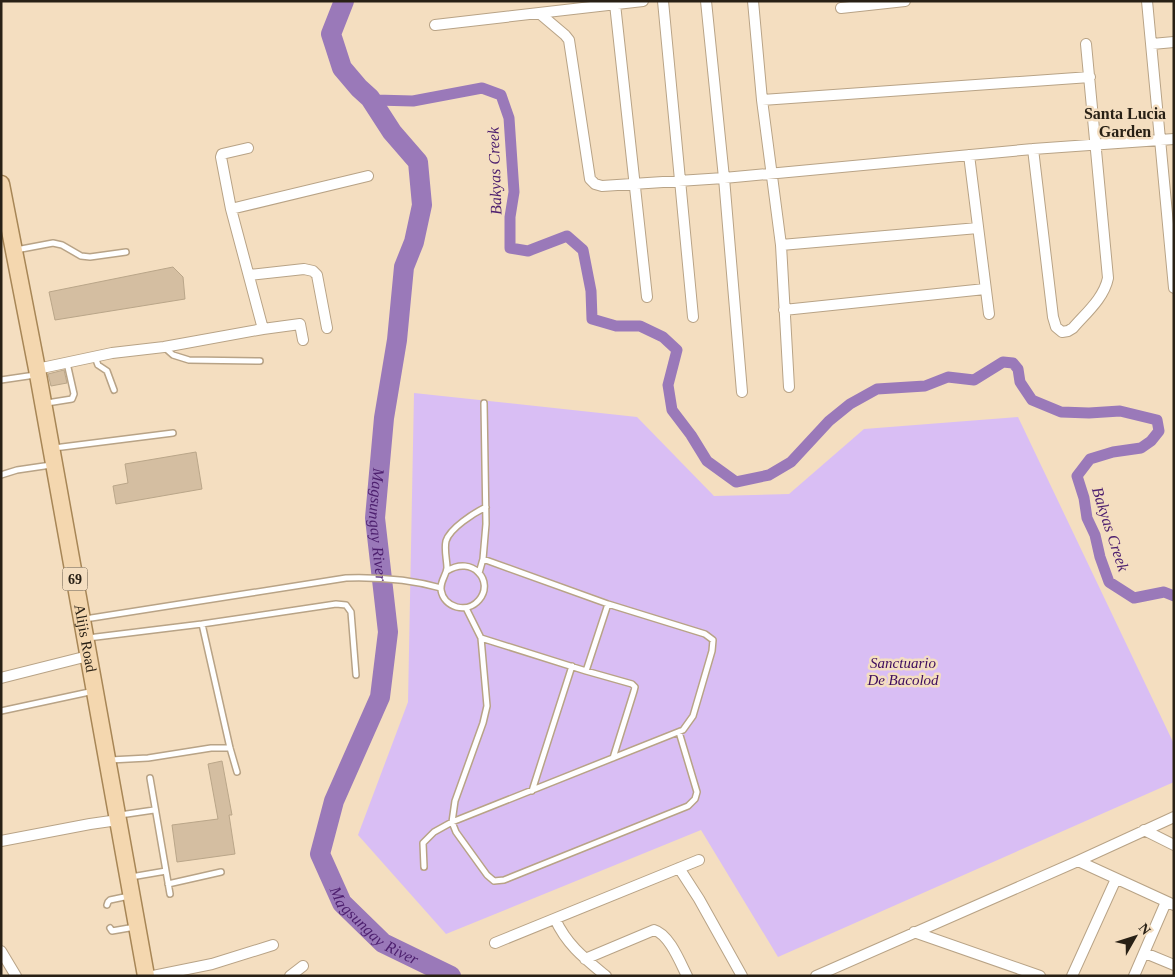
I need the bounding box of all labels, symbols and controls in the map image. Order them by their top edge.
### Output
district label: Santa Lucia Garden [1084,105,1166,140]
water label: Bakyas Creek [484,126,506,215]
water label: Magsungay River [365,466,390,583]
water label: Bakyas Creek [1088,485,1132,575]
road number: 69 [62,568,88,590]
street label: Alijis Road [71,603,99,674]
park label: Sanctuario De Bacolod [866,655,939,688]
water label: Magsungay River [326,883,422,968]
north arrow [1110,912,1160,962]
text: N [1136,920,1154,938]

